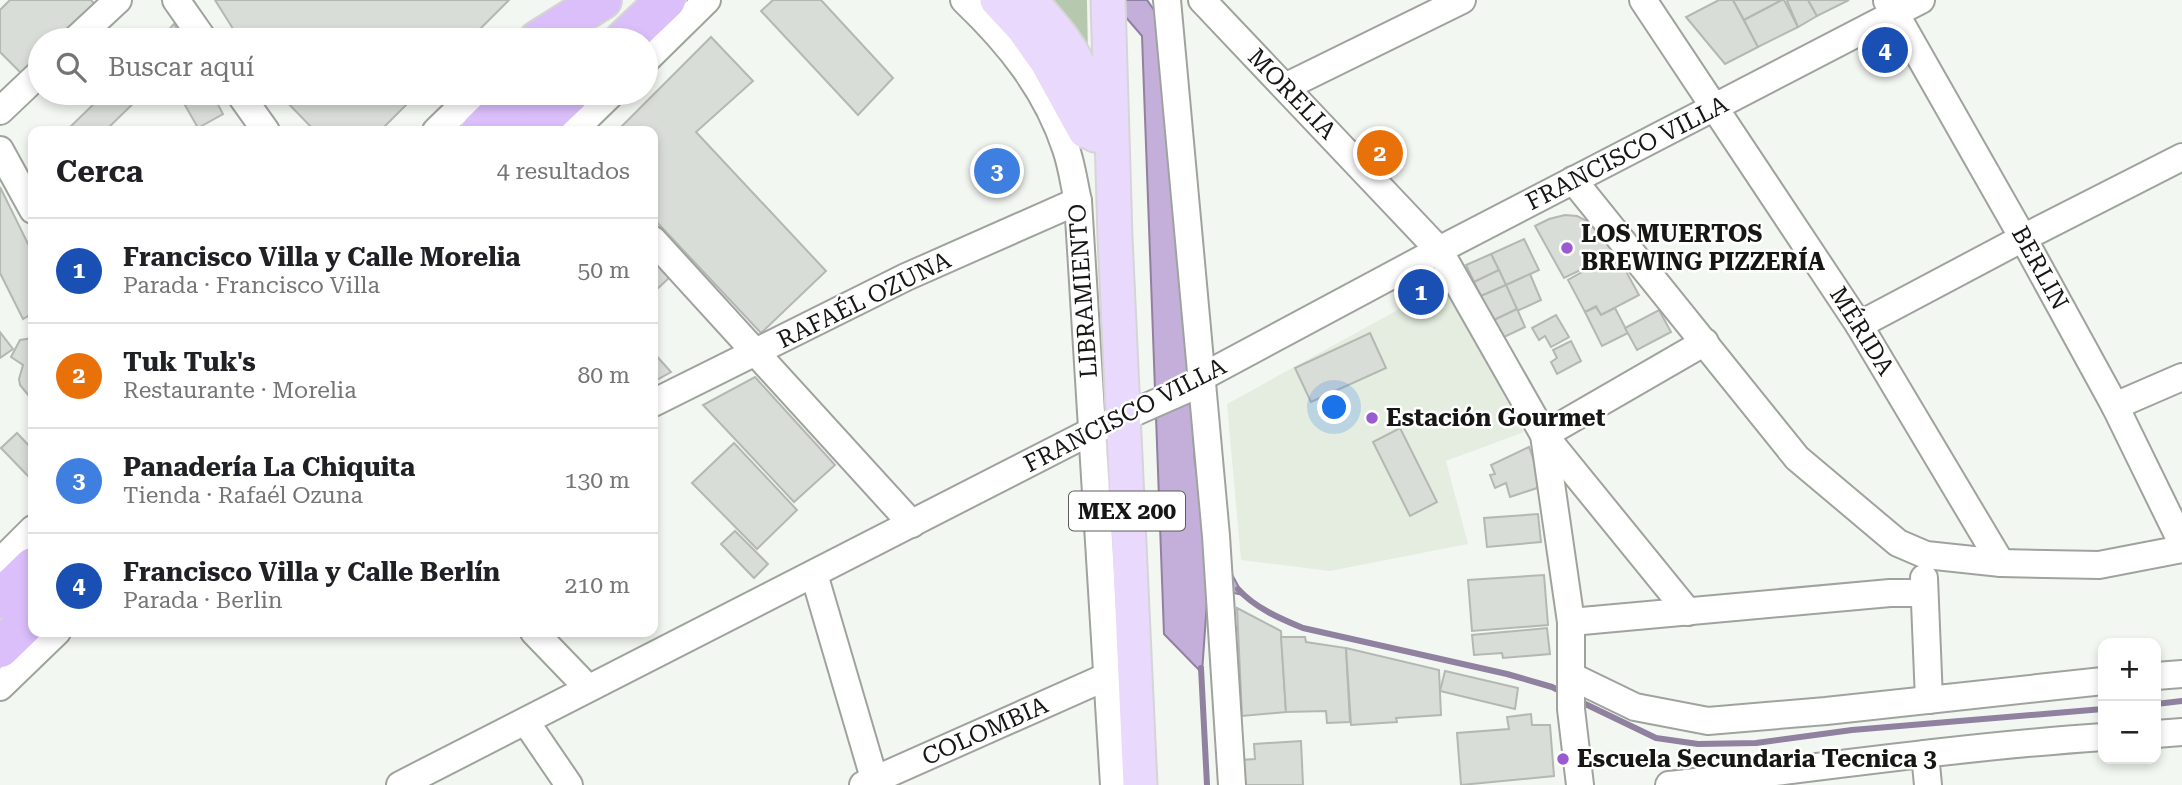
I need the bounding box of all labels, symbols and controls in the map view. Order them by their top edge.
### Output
pin: 4 [1862,24,1908,76]
search box [28,28,658,105]
street label: MORELIA [1242,43,1342,145]
icon: search [52,48,90,86]
text: Buscar aquí [108,52,254,82]
street label: FRANCISCO VILLA [1521,90,1733,216]
pin: 2 [1357,127,1403,179]
pin: 3 [974,145,1020,197]
text: Cerca [56,154,143,189]
text: 4 resultados [497,158,630,185]
street label: LIBRAMIENTO [1063,203,1103,379]
place label: LOS MUERTOS BREWING PIZZERÍA [1581,220,1826,276]
street label: BERLIN [2006,221,2074,315]
marker: LOS MUERTOS BREWING PIZZERÍA [1559,240,1575,256]
text: Francisco Villa y Calle Morelia [123,242,521,272]
street label: RAFAÉL OZUNA [772,245,955,354]
text: 1 [73,257,85,284]
text: 50 m [577,257,630,284]
pin: 1 [1398,266,1444,318]
text: Parada · Francisco Villa [123,272,380,299]
street label: MÉRIDA [1824,281,1901,380]
text: Tuk Tuk's [123,347,256,377]
street label: FRANCISCO VILLA [1019,352,1231,478]
text: 2 [73,362,85,389]
text: 80 m [577,362,630,389]
text: Restaurante · Morelia [123,377,357,404]
your location [1317,390,1351,424]
place label: Estación Gourmet [1386,404,1606,432]
marker: Estación Gourmet [1364,410,1380,426]
text: Panadería La Chiquita [123,452,415,482]
text: 3 [73,467,85,494]
text: 130 m [565,467,630,494]
text: Tienda · Rafaél Ozuna [123,482,363,509]
road number: MEX 200 [1069,491,1185,530]
text: Francisco Villa y Calle Berlín [123,557,500,587]
text: 4 [73,572,85,599]
text: 210 m [565,572,630,599]
text: Parada · Berlin [123,587,283,614]
map controls [2098,638,2161,764]
button: + [2098,638,2161,701]
street label: COLOMBIA [918,691,1053,771]
button: − [2098,701,2161,764]
place label: Escuela Secundaria Tecnica 3 [1577,745,1937,773]
marker: Escuela Secundaria Tecnica 3 [1555,751,1571,767]

